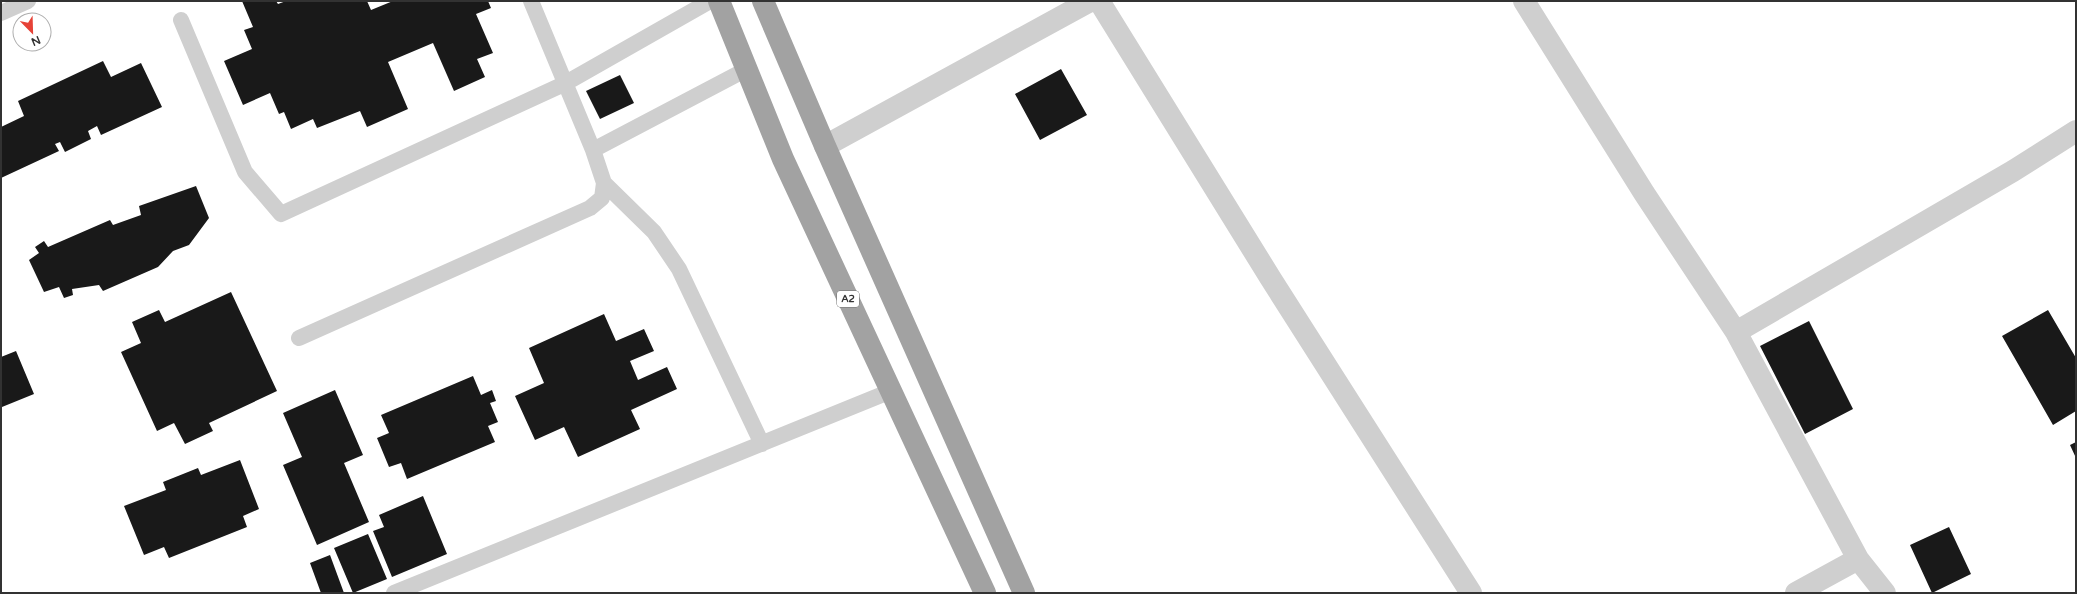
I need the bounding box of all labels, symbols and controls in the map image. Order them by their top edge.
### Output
north arrow [12,12,52,52]
text: N [29,33,42,48]
road number: A2 [837,291,859,307]

